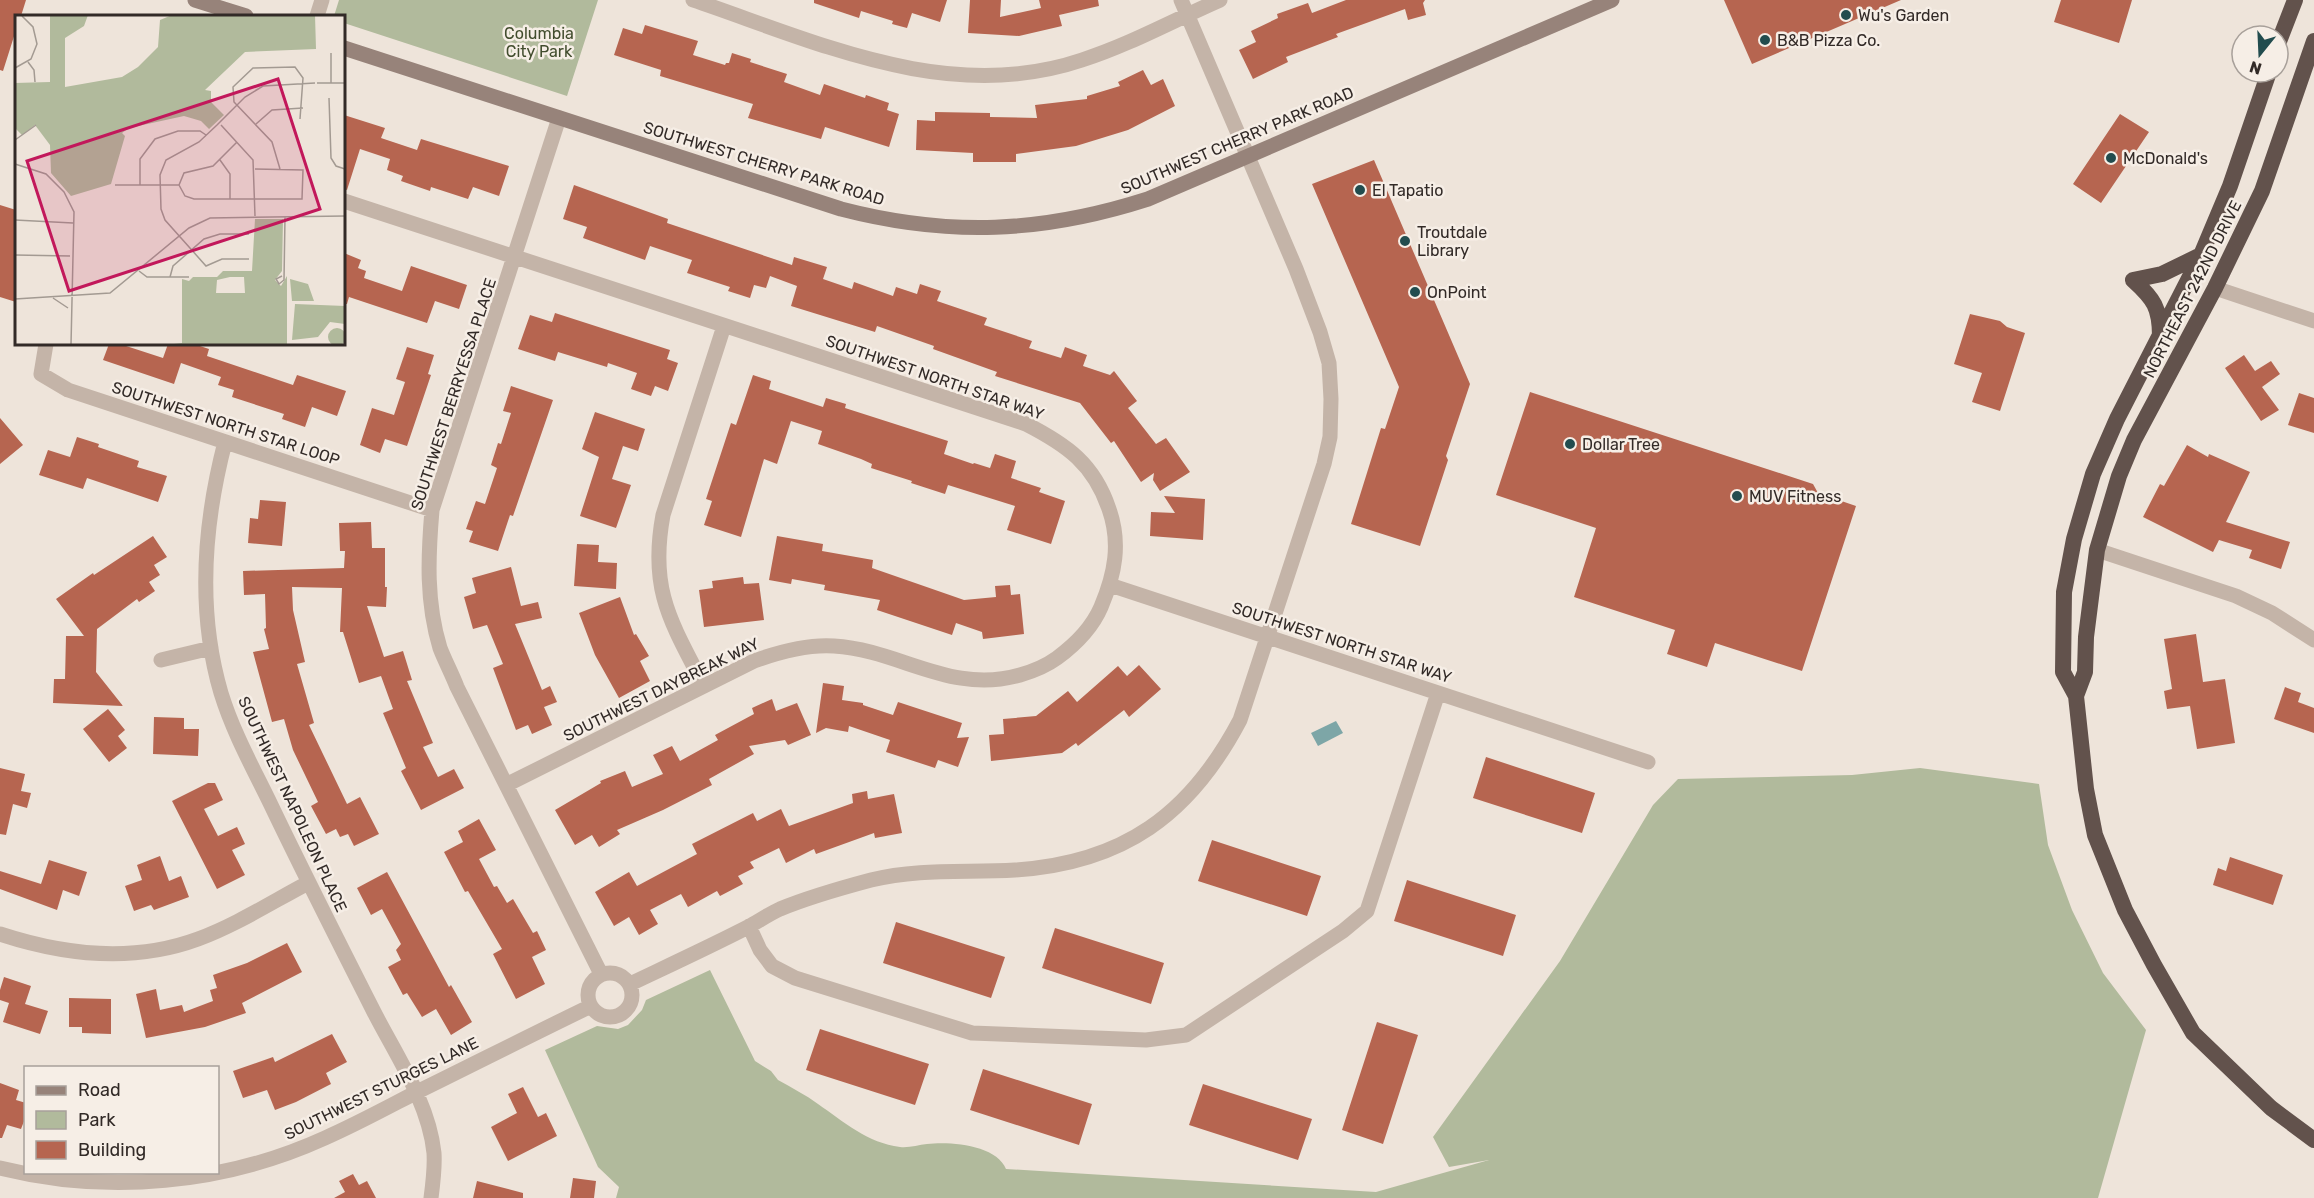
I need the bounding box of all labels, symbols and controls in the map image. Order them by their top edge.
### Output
place label: Wu's Garden [1858,6,1949,25]
marker: Wu's Garden [1839,8,1853,22]
inset map [15,15,345,345]
park label: Columbia City Park [504,24,574,61]
north arrow [2230,24,2290,84]
place label: B&B Pizza Co. [1777,31,1880,50]
marker: B&B Pizza Co. [1758,33,1772,47]
text: N [2247,57,2264,79]
street label: SOUTHWEST CHERRY PARK ROAD [1118,83,1356,198]
street label: SOUTHWEST CHERRY PARK ROAD [641,118,887,209]
place label: McDonald's [2123,149,2208,168]
marker: McDonald's [2104,151,2118,165]
place label: El Tapatio [1372,181,1443,200]
marker: El Tapatio [1353,183,1367,197]
street label: NORTHEAST 242ND DRIVE [2139,197,2246,381]
place label: Troutdale Library [1417,223,1487,260]
marker: Troutdale Library [1398,234,1412,248]
street label: SOUTHWEST BERRYESSA PLACE [407,276,500,513]
place label: OnPoint [1427,283,1487,302]
marker: OnPoint [1408,285,1422,299]
street label: SOUTHWEST NORTH STAR WAY [823,331,1047,424]
street label: SOUTHWEST NORTH STAR LOOP [109,378,342,469]
place label: Dollar Tree [1582,435,1660,454]
marker: Dollar Tree [1563,437,1577,451]
place label: MUV Fitness [1749,487,1841,506]
marker: MUV Fitness [1730,489,1744,503]
street label: SOUTHWEST NORTH STAR WAY [1230,598,1454,687]
street label: SOUTHWEST DAYBREAK WAY [560,634,762,745]
street label: SOUTHWEST NAPOLEON PLACE [234,694,351,915]
street label: SOUTHWEST STURGES LANE [281,1033,481,1144]
legend [24,1066,219,1174]
text: Road [78,1079,121,1101]
text: Park [78,1109,116,1131]
text: Building [78,1139,146,1161]

